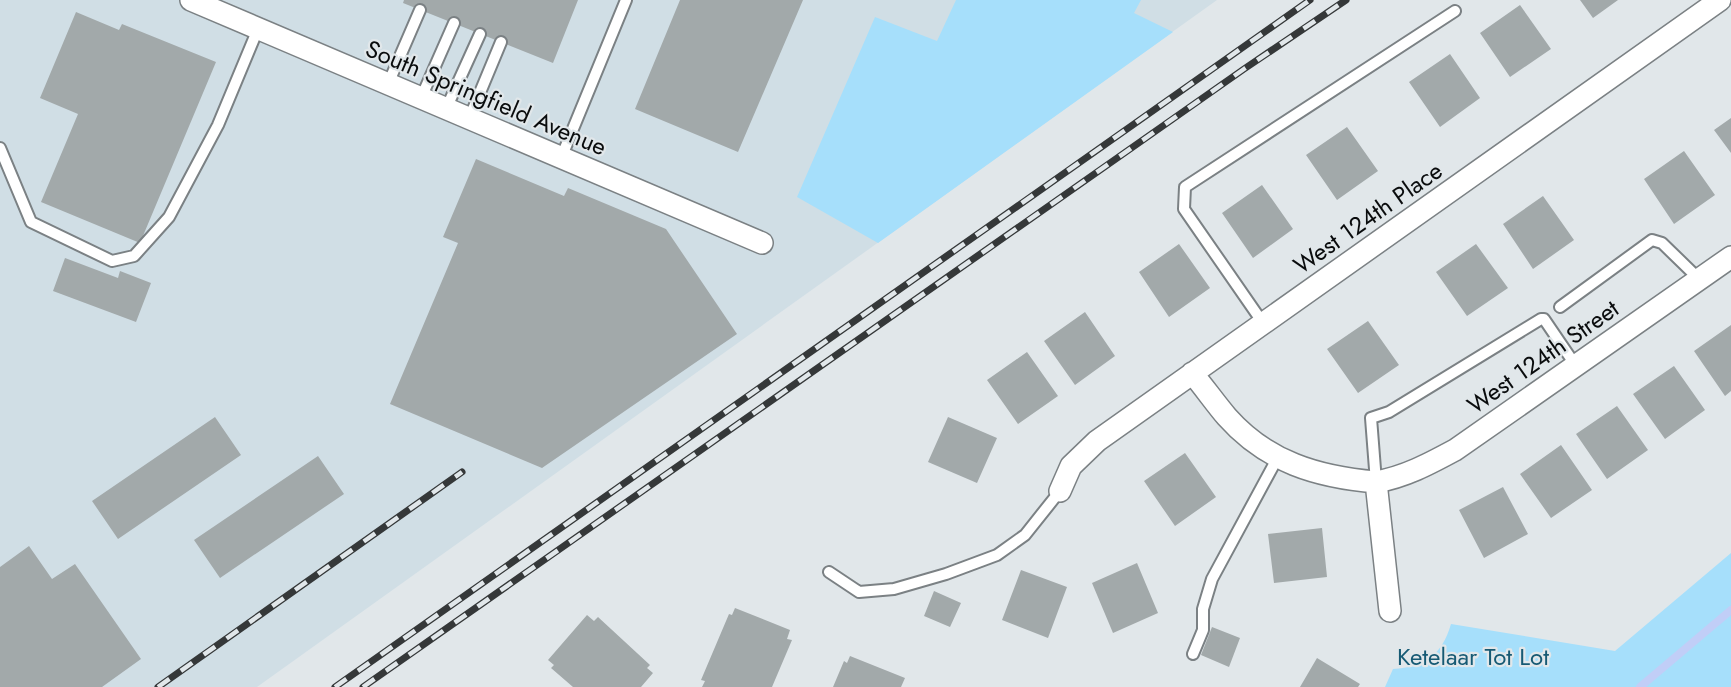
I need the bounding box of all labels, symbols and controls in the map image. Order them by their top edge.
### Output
street label: South Springfield Avenue [360,31,612,164]
street label: West 124th Place [1286,153,1449,282]
street label: West 124th Street [1460,291,1626,422]
park label: Ketelaar Tot Lot [1397,639,1549,674]

